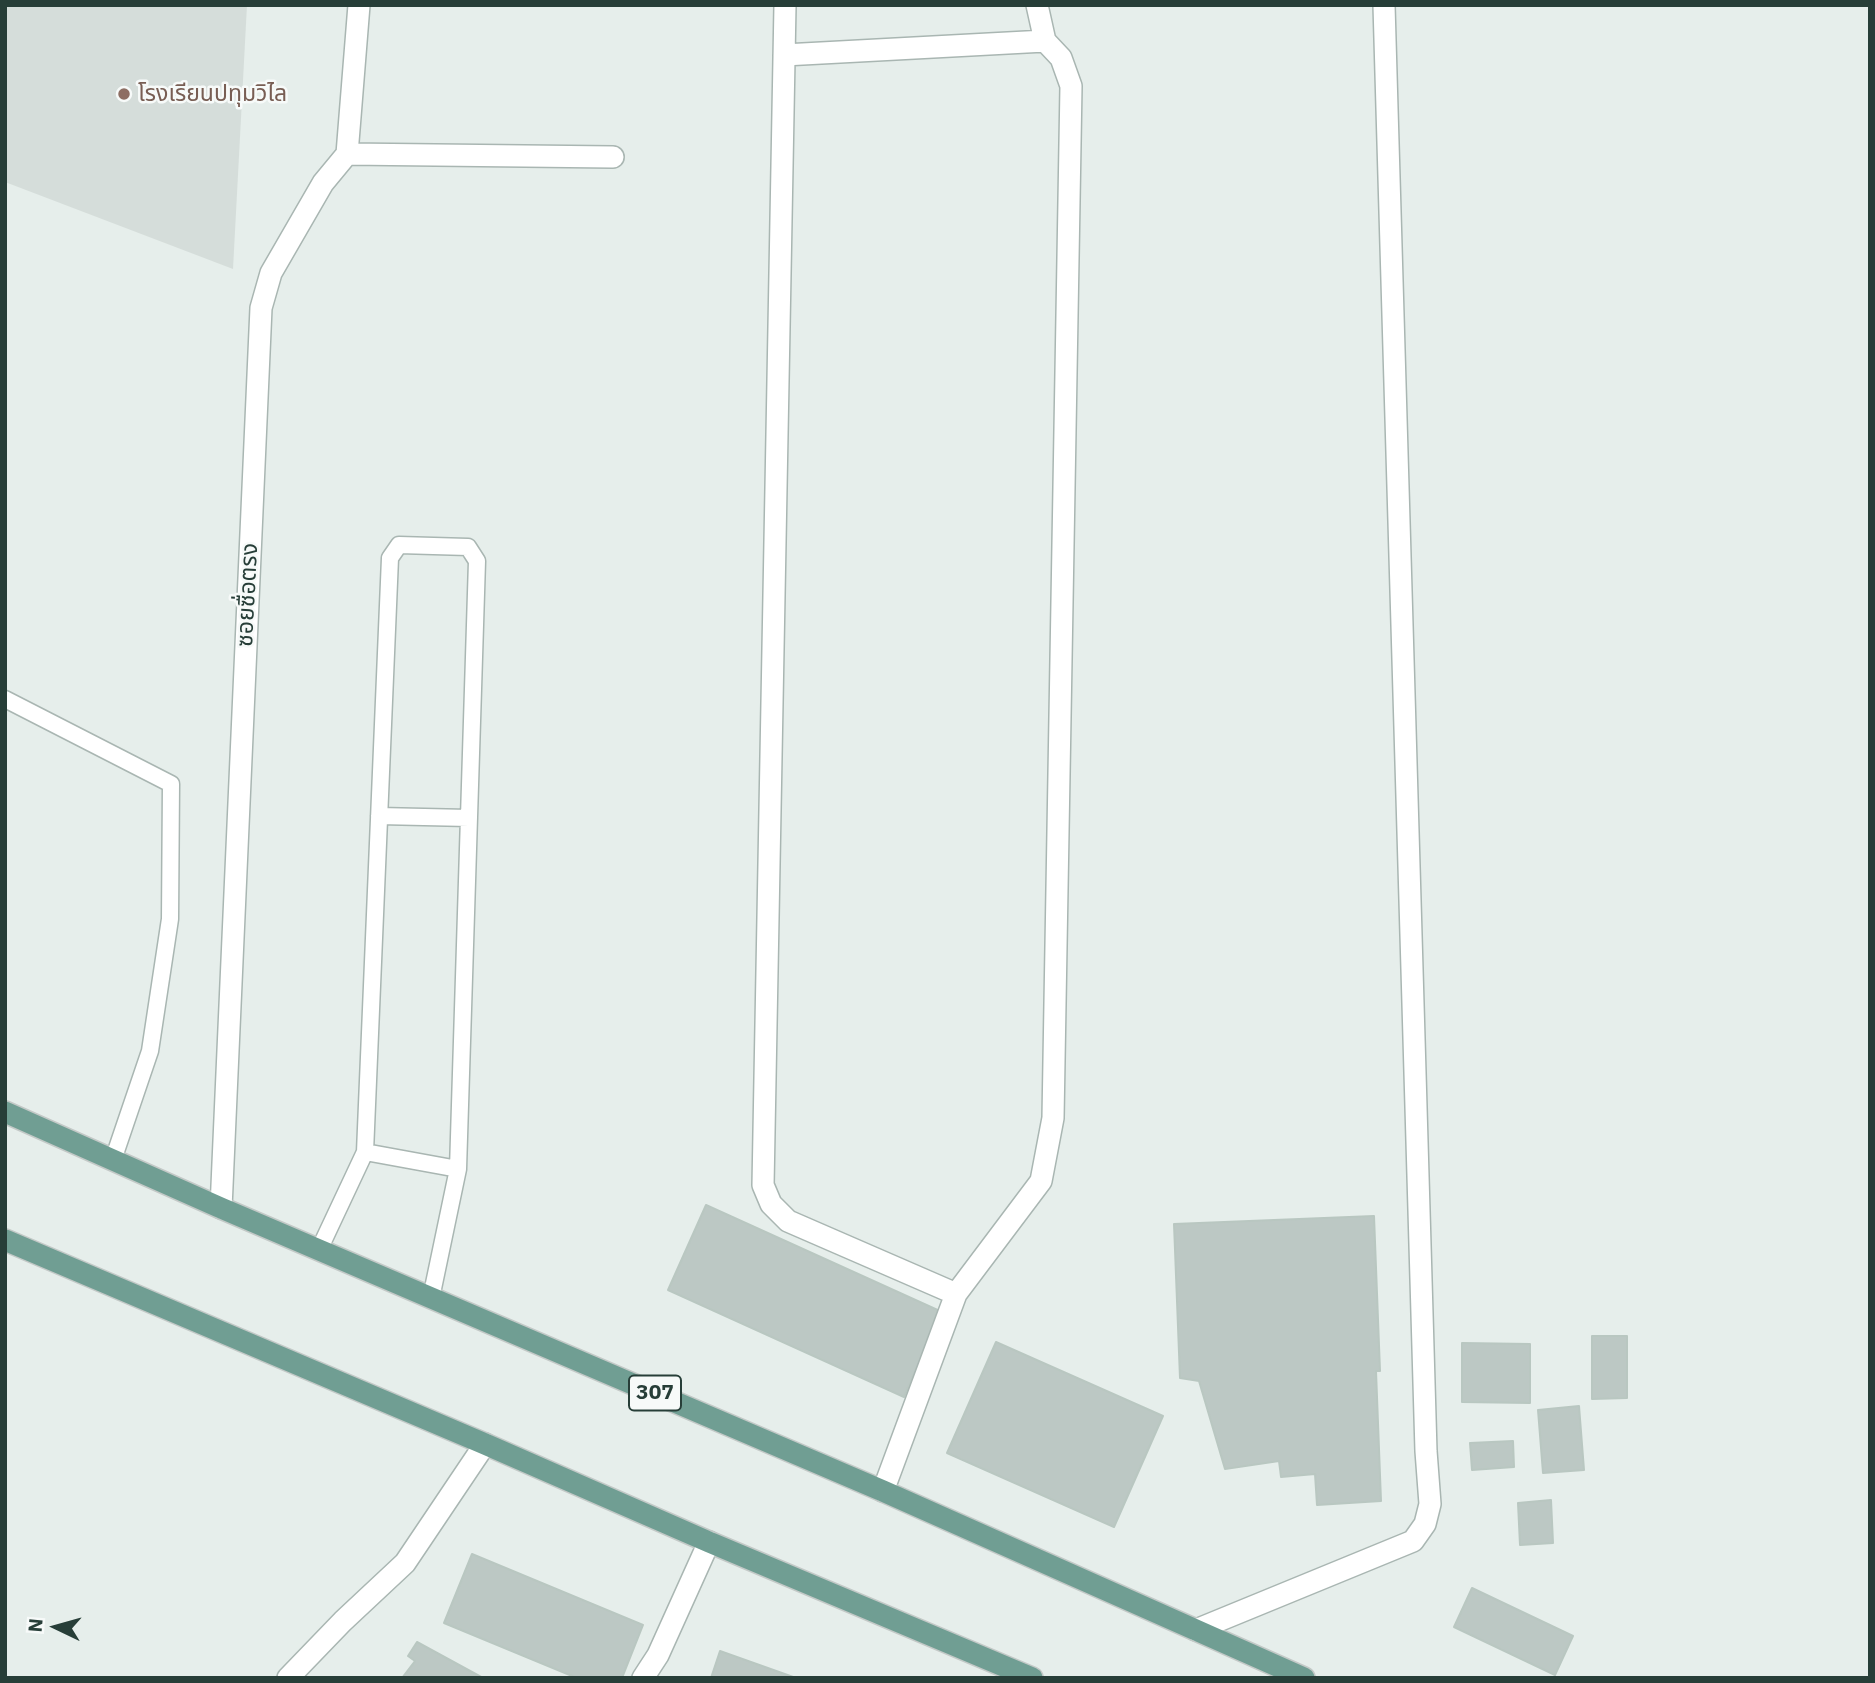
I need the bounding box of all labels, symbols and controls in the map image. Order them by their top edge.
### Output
place label: โรงเรียนปทุมวิไล [138,80,287,108]
marker: โรงเรียนปทุมวิไล [116,86,132,102]
street label: ซอยซื่อตรง [232,542,264,648]
road number: 307 [629,1376,681,1410]
north arrow [21,1592,91,1662]
text: N [23,1617,48,1633]

